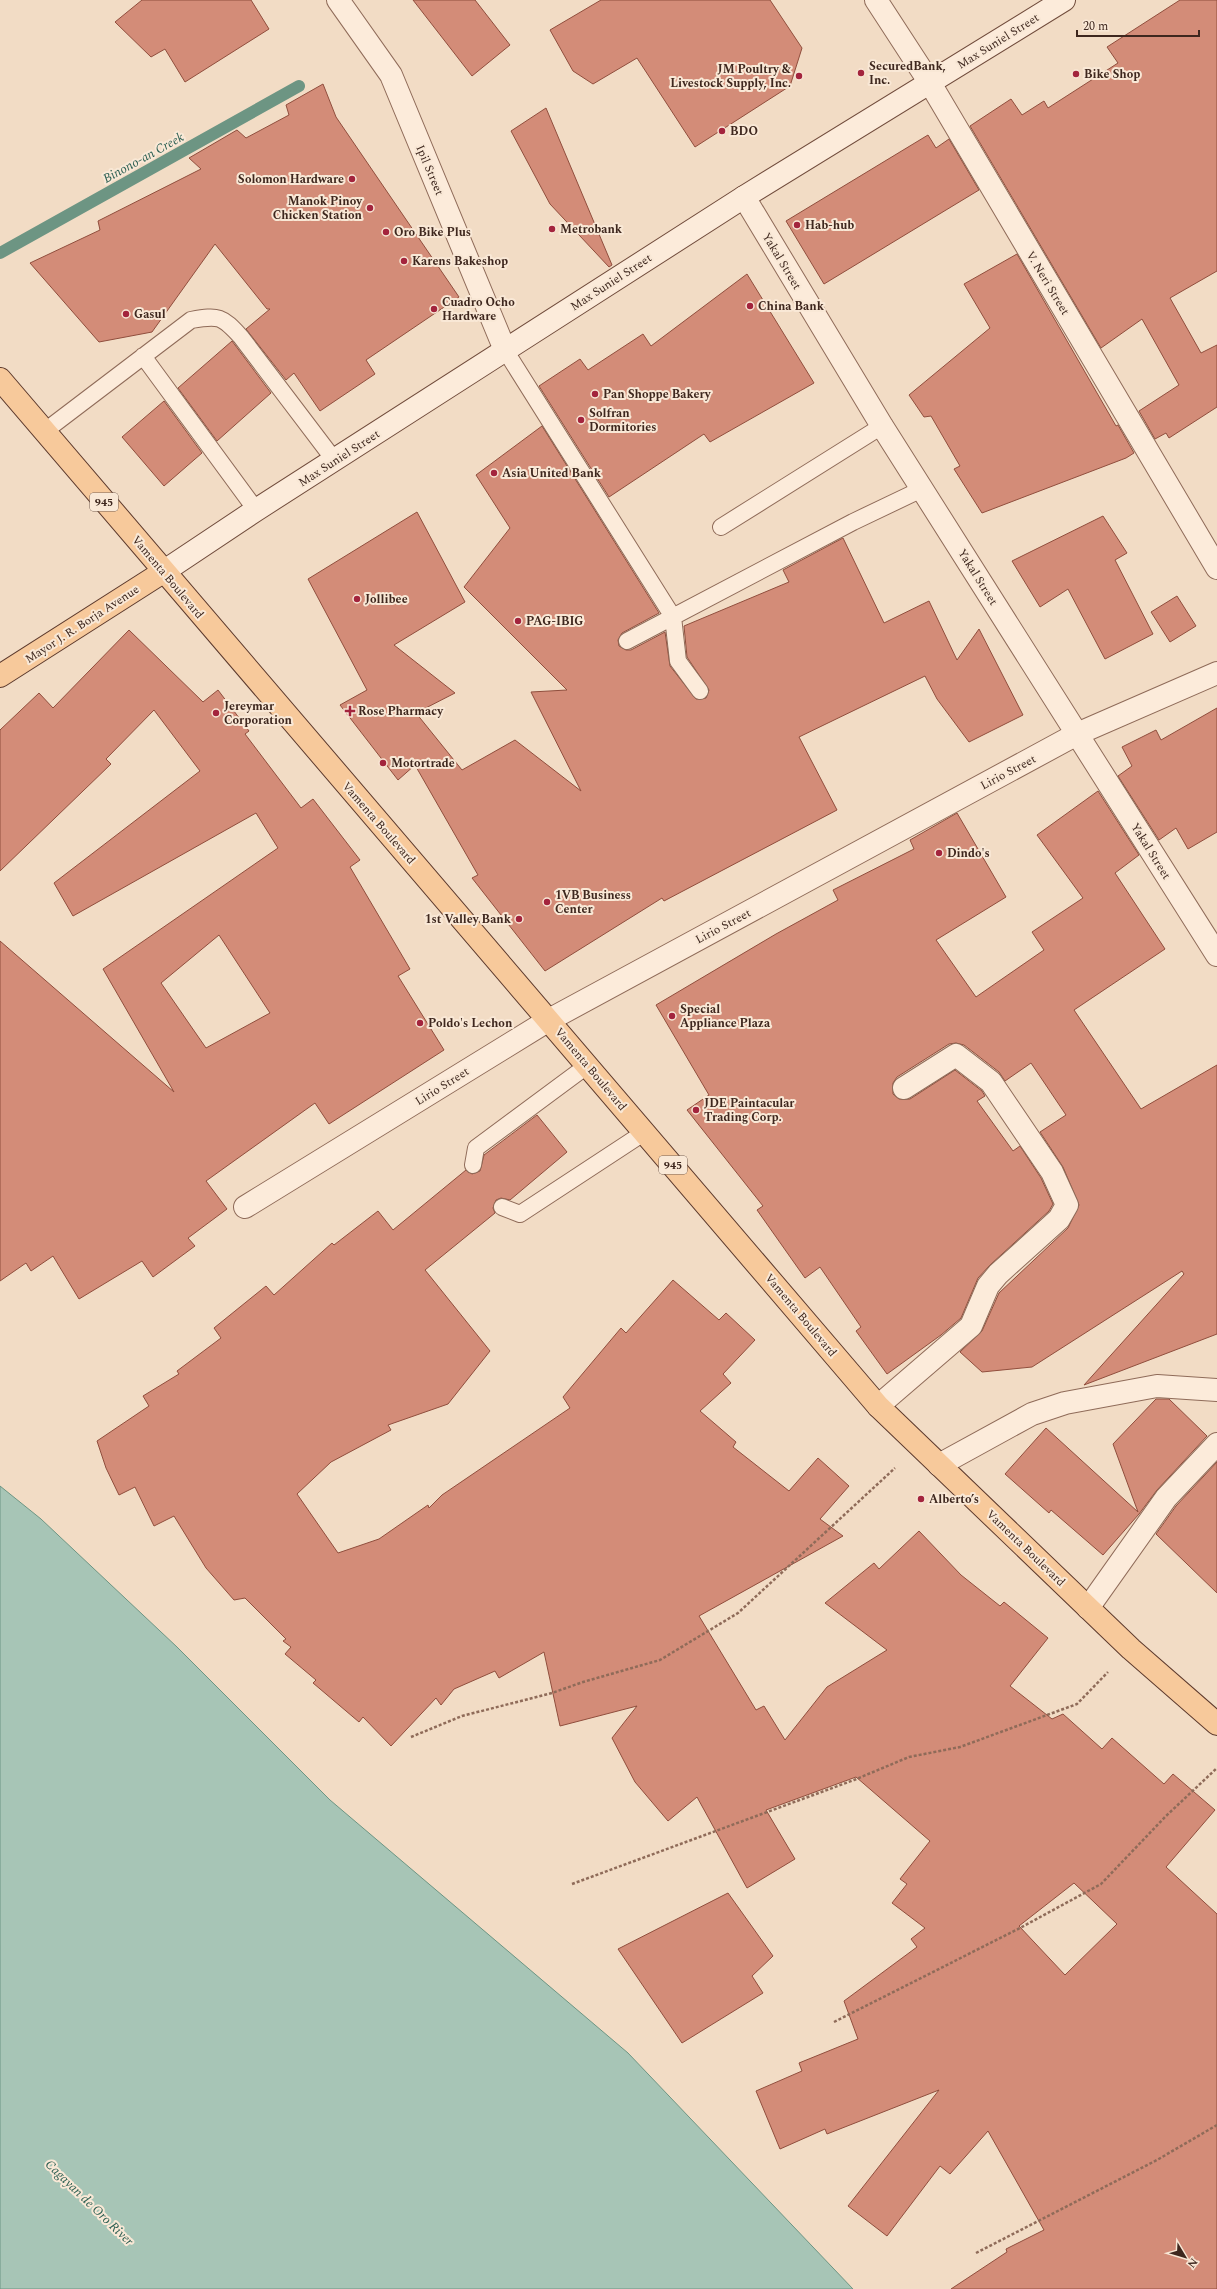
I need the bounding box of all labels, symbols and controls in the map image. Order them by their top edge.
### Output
street label: Max Suniel Street [953,8,1043,74]
scale bar [1077,12,1199,38]
text: 20 m [1083,17,1108,36]
place label: SecuredBank, Inc. [869,57,946,90]
place label: JM Poultry & Livestock Supply, Inc. [670,60,792,93]
place label: Bike Shop [1084,65,1140,84]
marker: SecuredBank, Inc. [856,68,866,78]
marker: Bike Shop [1071,69,1081,79]
marker: JM Poultry & Livestock Supply, Inc. [794,71,804,81]
place label: BDO [730,122,758,141]
marker: BDO [717,126,727,136]
water label: Binono-an Creek [99,127,188,189]
street label: Ipil Street [410,142,449,198]
place label: Solomon Hardware [238,170,344,189]
marker: Solomon Hardware [347,174,357,184]
place label: Manok Pinoy Chicken Station [273,192,363,225]
marker: Manok Pinoy Chicken Station [365,203,375,213]
place label: Hab-hub [805,216,854,235]
place label: Metrobank [560,220,623,239]
marker: Hab-hub [792,220,802,230]
place label: Oro Bike Plus [394,223,471,242]
marker: Metrobank [547,224,557,234]
marker: Oro Bike Plus [381,227,391,237]
street label: Yakal Street [757,229,806,294]
street label: V. Neri Street [1021,247,1074,319]
street label: Max Suniel Street [567,249,656,316]
place label: Karens Bakeshop [412,252,508,271]
marker: Karens Bakeshop [399,256,409,266]
place label: Cuadro Ocho Hardware [442,293,515,326]
place label: China Bank [758,297,825,316]
marker: China Bank [745,301,755,311]
marker: Cuadro Ocho Hardware [429,304,439,314]
place label: Gasul [134,305,166,324]
marker: Gasul [121,309,131,319]
place label: Pan Shoppe Bakery [603,385,712,404]
marker: Pan Shoppe Bakery [590,389,600,399]
place label: Solfran Dormitories [589,404,657,437]
marker: Solfran Dormitories [576,415,586,425]
street label: Max Suniel Street [295,425,384,492]
place label: Asia United Bank [502,464,602,483]
marker: Asia United Bank [489,468,499,478]
road number: 945 [90,493,118,511]
street label: Vamenta Boulevard [127,531,209,623]
street label: Yakal Street [953,545,1003,609]
street label: Mayor J. R. Borja Avenue [21,580,143,669]
place label: Jollibee [365,590,408,609]
marker: Jollibee [352,594,362,604]
place label: PAG-IBIG [526,612,583,631]
marker: PAG-IBIG [513,616,523,626]
place label: Jereymar Corporation [224,697,293,730]
place label: Rose Pharmacy [358,702,444,721]
marker: Rose Pharmacy [345,706,355,716]
marker: Jereymar Corporation [211,708,221,718]
street label: Lirio Street [977,750,1040,795]
place label: Motortrade [391,754,455,773]
marker: Motortrade [378,758,388,768]
street label: Vamenta Boulevard [337,778,420,869]
street label: Yakal Street [1126,819,1176,883]
place label: Dindo's [947,844,990,863]
marker: Dindo's [934,848,944,858]
place label: 1VB Business Center [555,886,631,919]
marker: 1VB Business Center [542,897,552,907]
street label: Lirio Street [692,904,755,949]
place label: 1st Valley Bank [425,910,512,929]
marker: 1st Valley Bank [514,914,524,924]
place label: Special Appliance Plaza [680,1000,771,1033]
marker: Special Appliance Plaza [667,1011,677,1021]
place label: Poldo's Lechon [428,1014,513,1033]
marker: Poldo's Lechon [415,1018,425,1028]
street label: Vamenta Boulevard [550,1023,632,1115]
street label: Lirio Street [411,1062,473,1111]
place label: JDE Paintacular Trading Corp. [704,1094,795,1127]
marker: JDE Paintacular Trading Corp. [691,1105,701,1115]
road number: 945 [659,1156,687,1174]
street label: Vamenta Boulevard [760,1269,842,1361]
place label: Alberto’s [929,1490,979,1509]
marker: Alberto’s [916,1494,926,1504]
street label: Vamenta Boulevard [982,1505,1070,1592]
water label: Cagayan de Oro River [40,2155,139,2251]
north arrow [1165,2237,1205,2277]
text: N [1183,2254,1202,2272]

